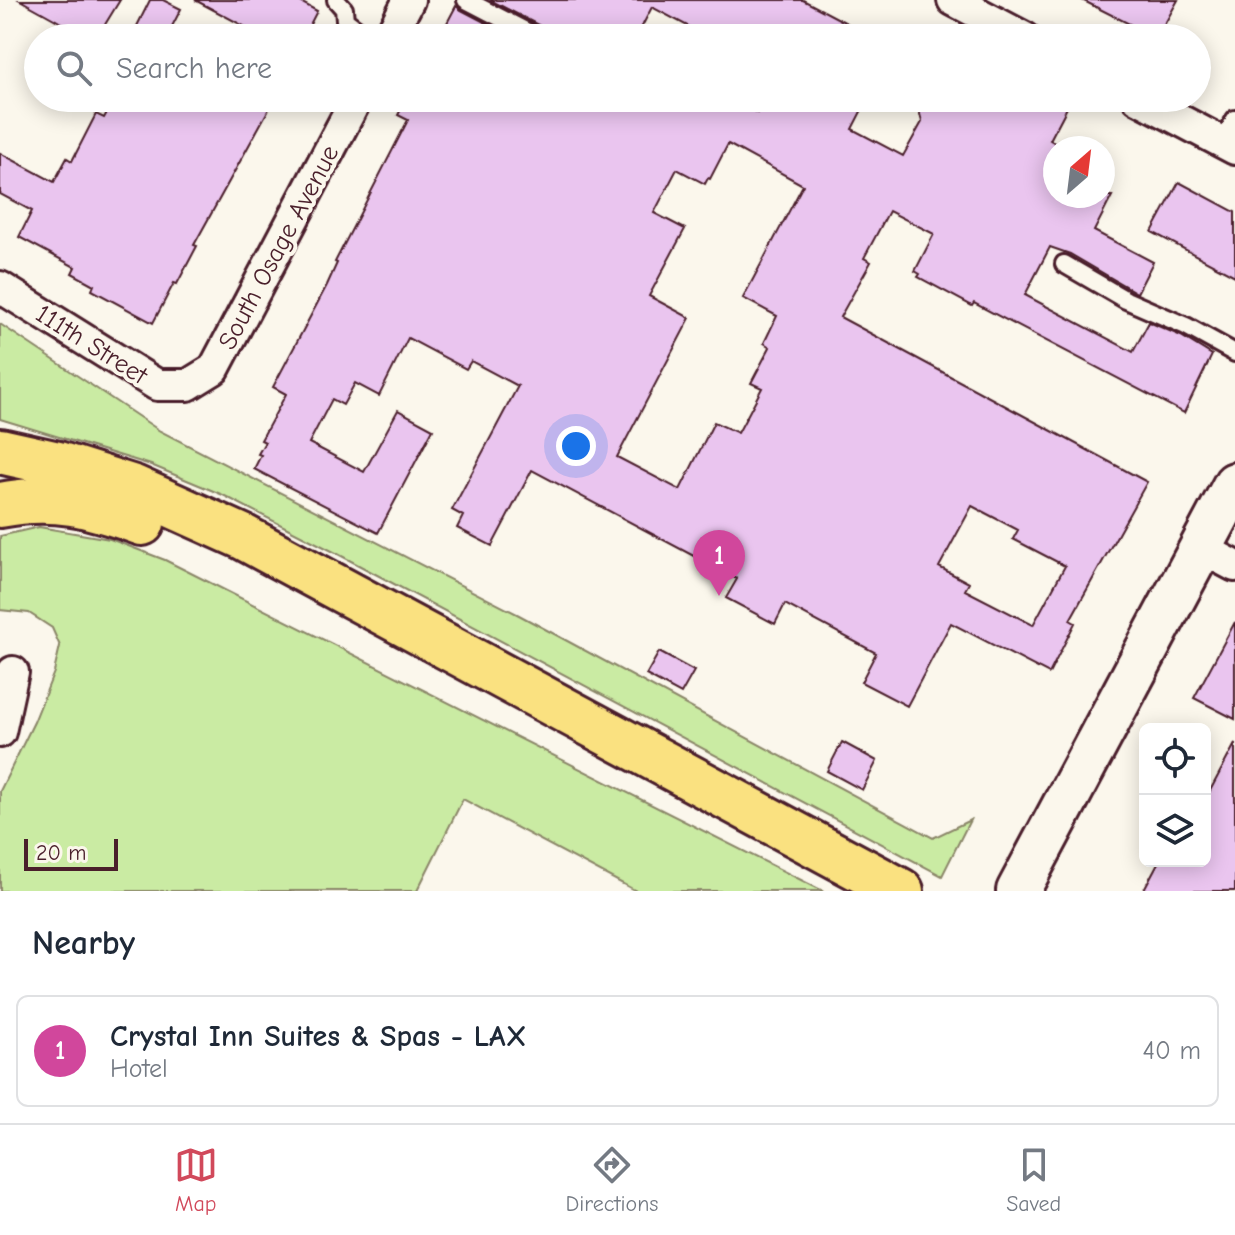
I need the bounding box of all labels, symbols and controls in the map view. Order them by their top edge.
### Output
search box [24,24,1211,112]
icon: search [52,46,96,90]
text: Search here [116,51,272,86]
north arrow [1043,136,1115,208]
street label: South Osage Avenue [212,140,345,355]
street label: 111th Street [30,299,154,392]
your location [556,426,596,466]
pin: 1 [693,530,745,596]
map controls [1139,723,1211,867]
button: locate [1139,723,1211,795]
button: layers [1139,795,1211,867]
scale bar [24,835,118,871]
text: 20 m [36,840,86,866]
text: Nearby [32,923,135,963]
text: Crystal Inn Suites & Spas - LAX [110,1019,527,1054]
text: 1 [55,1036,65,1066]
text: 40 m [1142,1036,1201,1066]
text: Hotel [110,1054,168,1084]
tab: Map [174,1143,218,1217]
tab: Directions [566,1143,659,1217]
tab: Saved [1006,1143,1061,1217]

